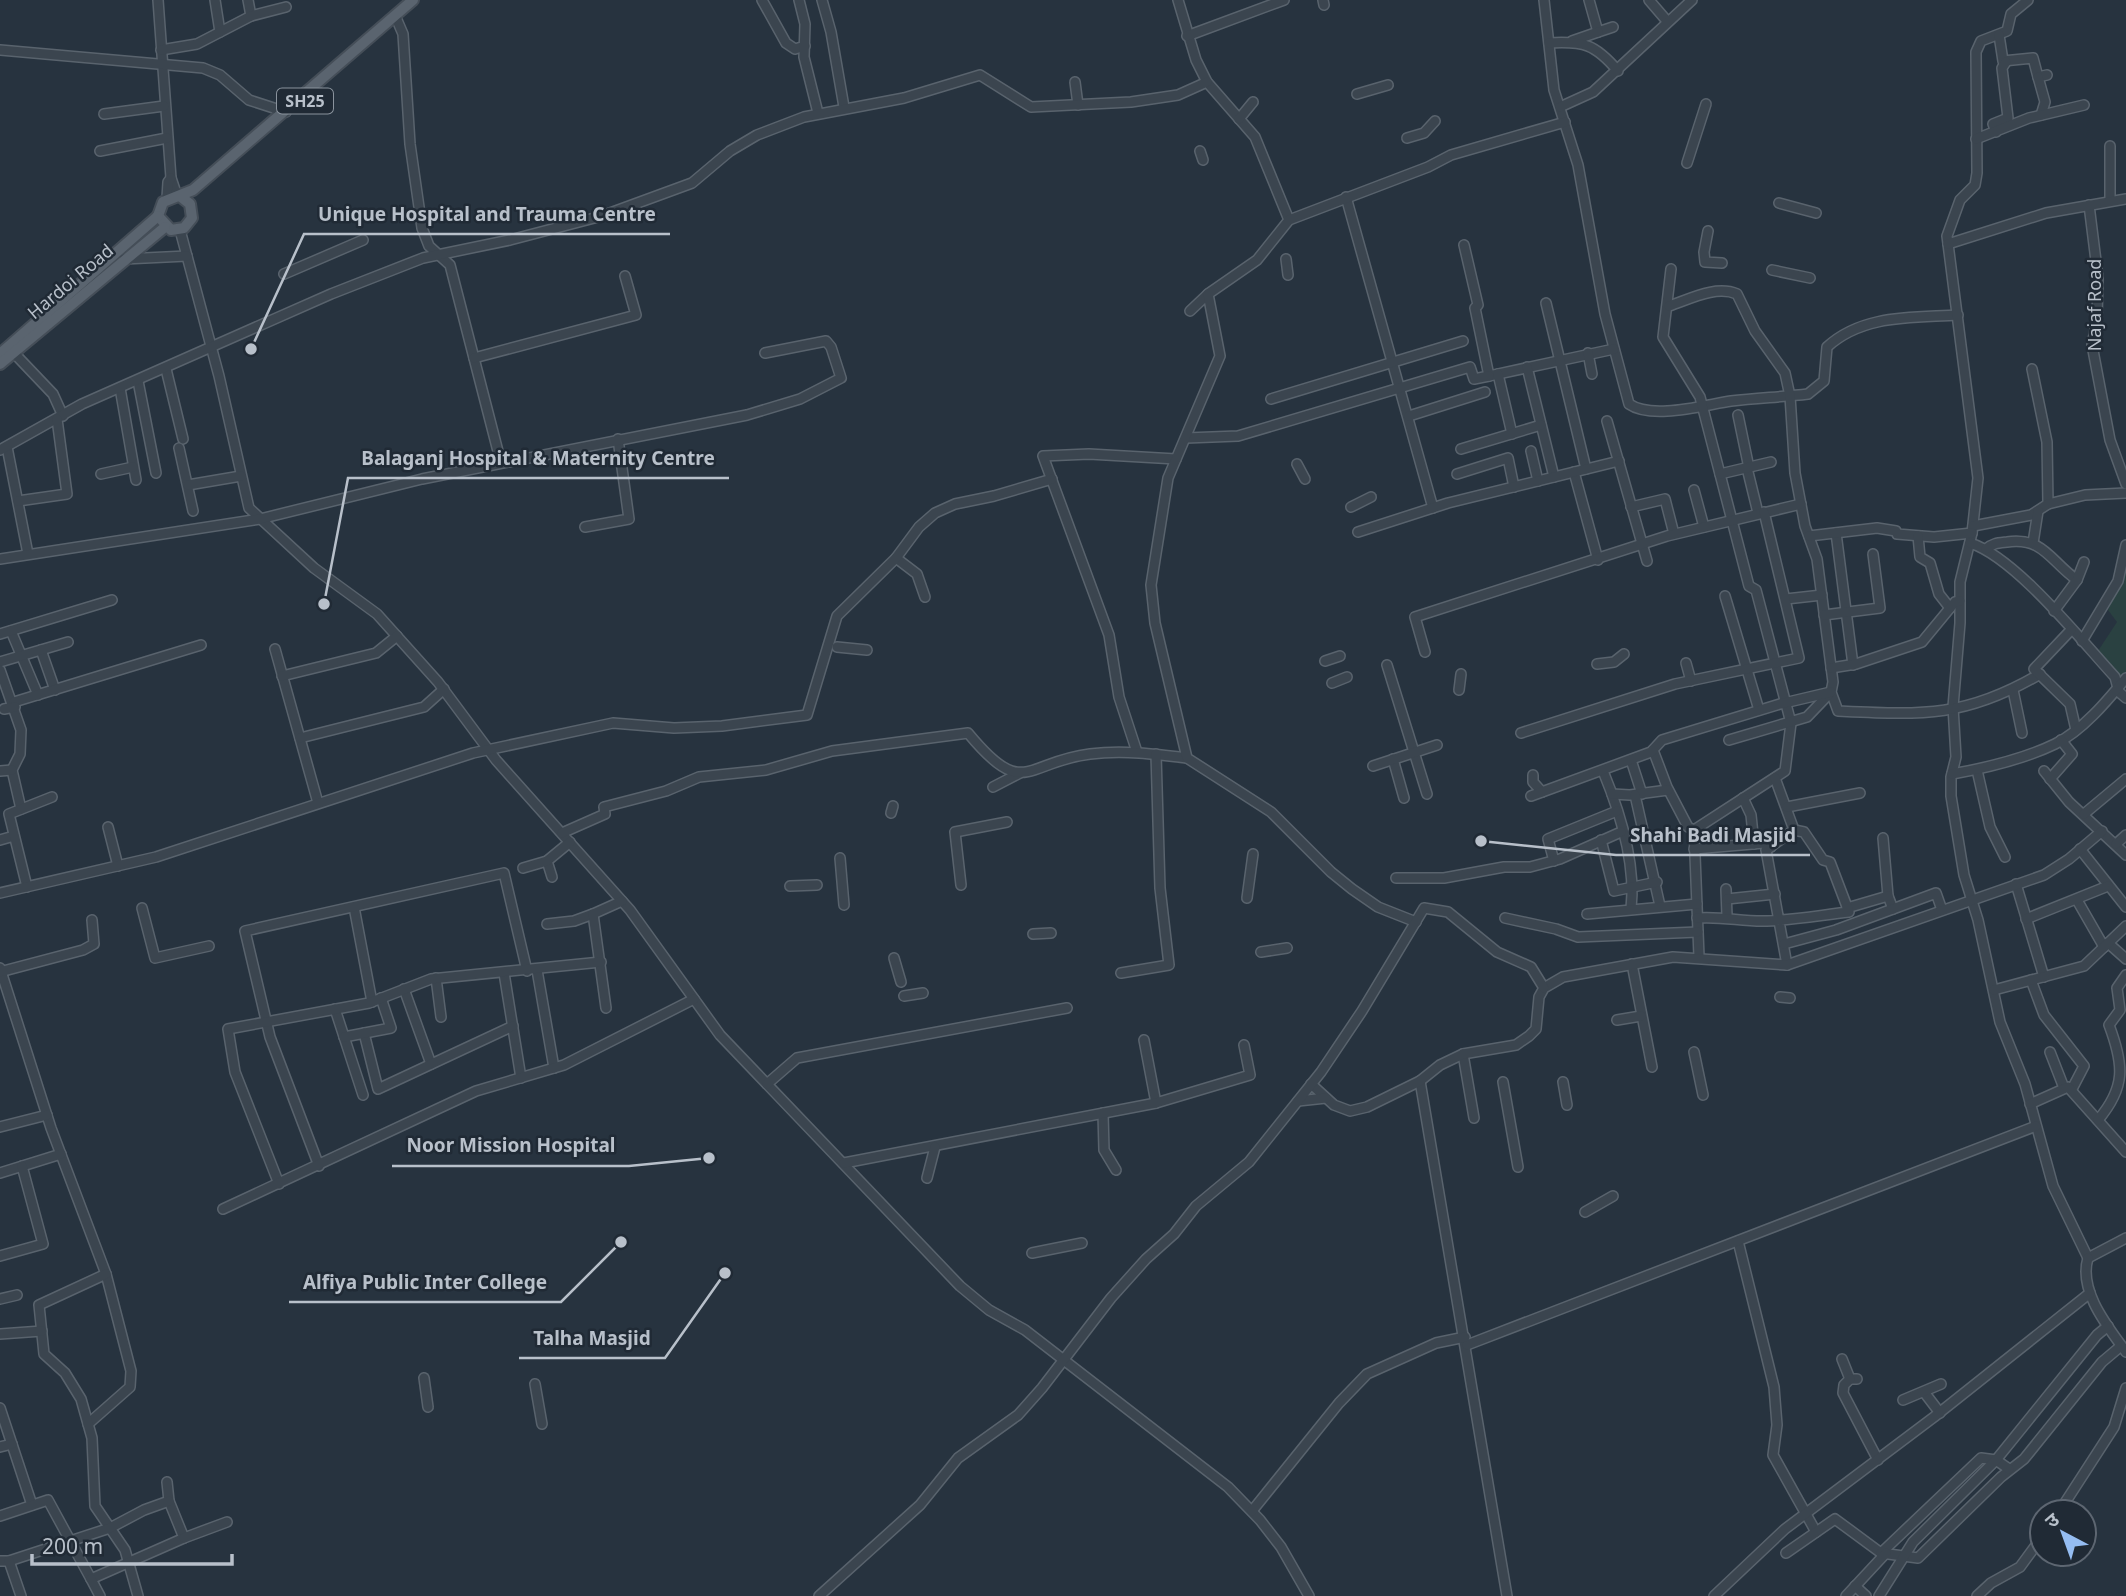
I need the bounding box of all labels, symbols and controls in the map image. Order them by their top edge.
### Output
road number: SH25 [277,88,333,114]
callout: Unique Hospital and Trauma Centre [304,194,670,234]
text: Unique Hospital and Trauma Centre [318,201,656,227]
street label: Hardoi Road [22,238,118,324]
street label: Najaf Road [2082,259,2106,351]
callout: Balaganj Hospital & Maternity Centre [348,438,729,478]
text: Balaganj Hospital & Maternity Centre [361,445,715,471]
callout: Shahi Badi Masjid [1616,815,1810,855]
text: Shahi Badi Masjid [1630,822,1796,848]
callout: Noor Mission Hospital [392,1126,629,1166]
text: Noor Mission Hospital [406,1132,616,1158]
callout: Alfiya Public Inter College [289,1262,561,1302]
text: Alfiya Public Inter College [303,1269,547,1295]
callout: Talha Masjid [519,1318,665,1358]
text: Talha Masjid [533,1325,651,1351]
north arrow [2028,1498,2098,1568]
text: उ [2039,1506,2065,1534]
scale bar [32,1522,231,1566]
text: 200 m [42,1532,103,1560]

